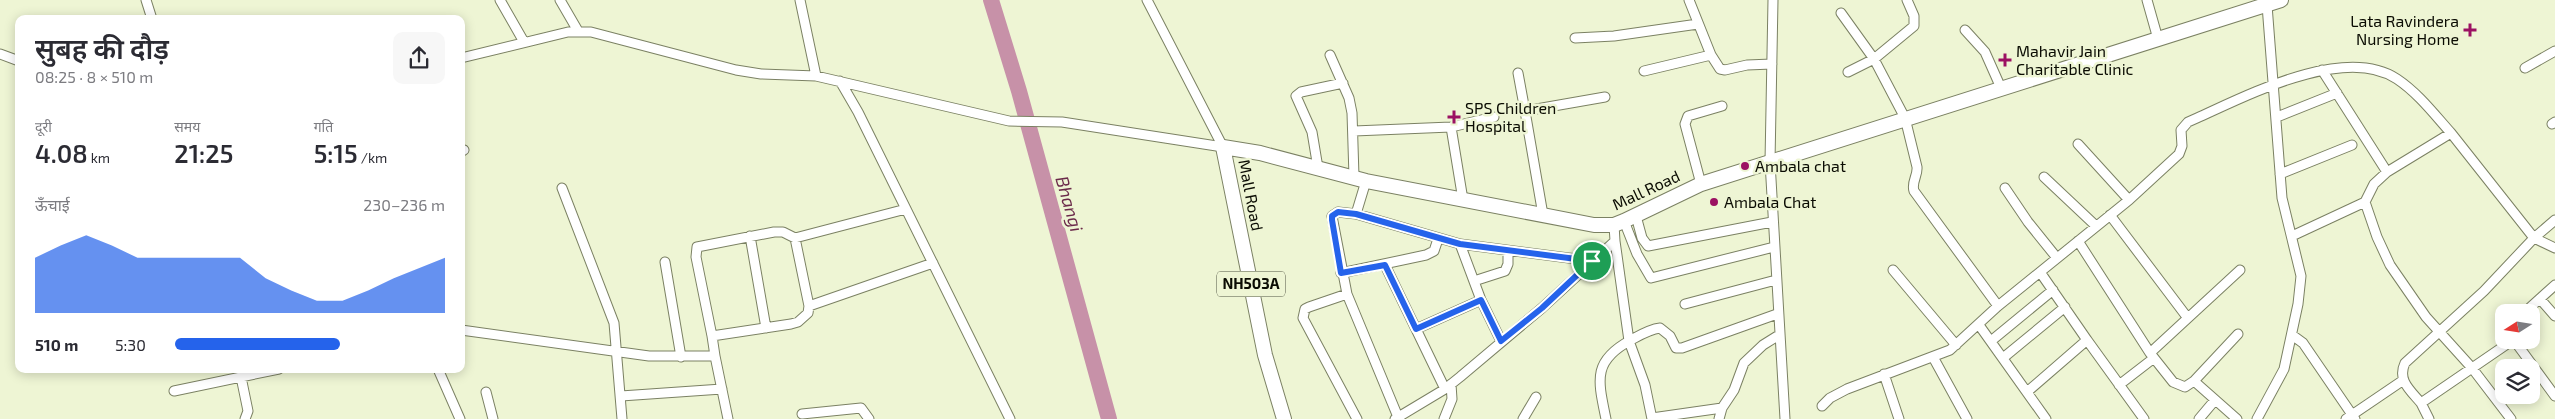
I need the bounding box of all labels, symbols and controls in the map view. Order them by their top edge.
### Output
place label: Lata Ravindera Nursing Home [2350,11,2459,48]
marker: Lata Ravindera Nursing Home [2463,23,2477,37]
text: सुबह की दौड़ [35,31,169,65]
button: share [393,32,445,84]
place label: Mahavir Jain Charitable Clinic [2016,41,2134,78]
marker: Mahavir Jain Charitable Clinic [1998,53,2012,67]
text: 08:25 · 8 × 510 m [35,67,153,86]
place label: SPS Children Hospital [1465,98,1556,135]
marker: SPS Children Hospital [1447,110,1461,124]
text: दूरी [35,118,52,135]
text: समय [174,118,200,135]
text: गति [314,118,333,135]
text: 4.08 [35,138,88,168]
text: 21:25 [174,138,233,168]
text: 5:15 [314,138,358,168]
text: km [88,149,110,166]
text: /km [358,149,387,166]
place label: Ambala chat [1755,156,1846,175]
street label: Mall Road [1235,158,1268,232]
marker: Ambala chat [1739,160,1751,172]
street label: Mall Road [1609,166,1683,213]
water label: Bhangi [1052,173,1089,235]
place label: Ambala Chat [1724,192,1816,211]
text: ऊँचाई [35,195,70,214]
text: 230–236 m [363,195,445,214]
marker: Ambala Chat [1708,196,1720,208]
pin [1571,240,1613,282]
icon: arrive [1578,247,1606,275]
road number: NH503A [1217,272,1285,296]
north arrow [2495,304,2540,349]
map controls [2495,304,2540,404]
text: 510 m [35,335,78,354]
text: 5:30 [115,335,146,354]
button: layers [2495,359,2540,404]

